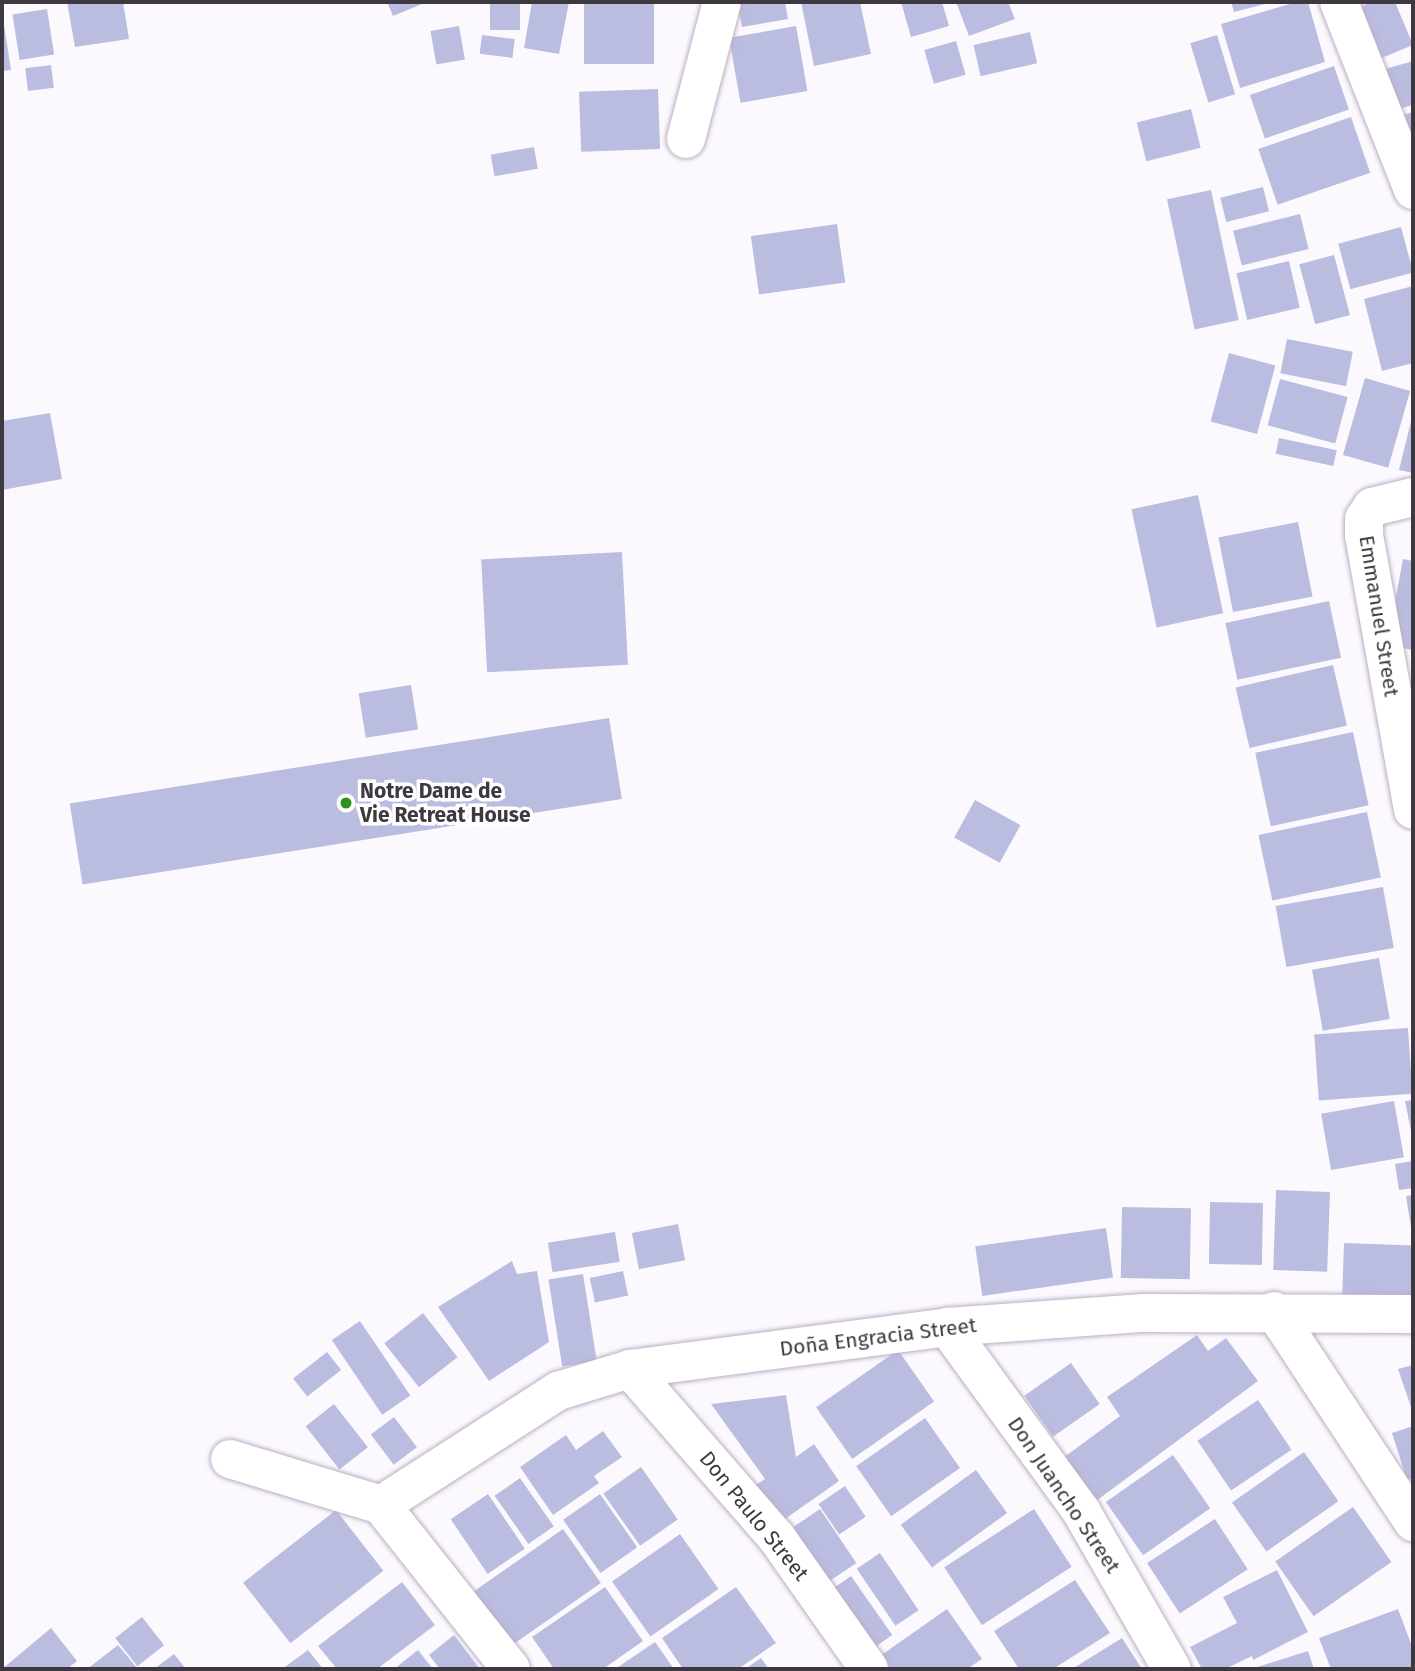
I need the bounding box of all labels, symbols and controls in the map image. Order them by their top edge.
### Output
street label: Emmanuel Street [1354,533,1404,699]
place label: Notre Dame de Vie Retreat House [360,778,531,828]
marker: Notre Dame de Vie Retreat House [338,795,354,811]
street label: Doña Engracia Street [778,1312,978,1362]
street label: Don Juancho Street [1002,1412,1126,1578]
street label: Don Paulo Street [694,1446,814,1586]

